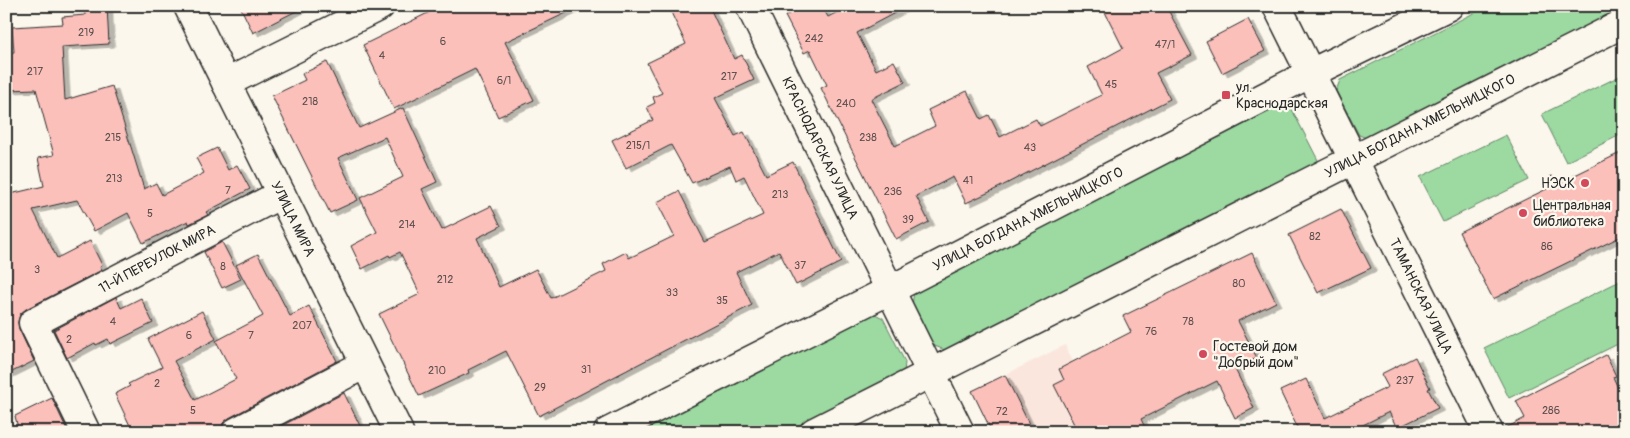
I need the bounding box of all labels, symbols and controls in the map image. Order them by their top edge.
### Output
house number: 219 [78,26,94,39]
house number: 242 [805,32,823,45]
house number: 6 [440,35,446,48]
house number: 47/1 [1155,38,1175,51]
house number: 4 [379,49,386,62]
house number: 217 [27,65,43,78]
house number: 217 [721,70,737,83]
street label: УЛИЦА БОГДАНА ХМЕЛЬНИЦКОГО [1322,70,1518,182]
house number: 6/1 [497,74,511,87]
street label: КРАСНОДАРСКАЯ УЛИЦА [778,74,862,222]
house number: 45 [1105,78,1117,91]
place label: ул. Краснодарская [1235,79,1328,112]
marker: ул. Краснодарская [1220,89,1232,101]
house number: 218 [302,95,318,108]
house number: 240 [836,97,856,110]
house number: 215 [105,131,121,144]
house number: 238 [859,131,877,144]
house number: 215/1 [626,139,650,152]
house number: 43 [1024,141,1036,154]
street label: УЛИЦА БОГДАНА ХМЕЛЬНИЦКОГО [930,163,1126,275]
house number: 213 [106,172,122,185]
house number: 41 [963,174,973,187]
place label: НЭСК [1541,175,1575,192]
marker: НЭСК [1579,177,1591,189]
street label: УЛИЦА МИРА [267,179,319,259]
house number: 7 [225,184,231,197]
house number: 236 [884,185,902,198]
house number: 213 [772,188,788,201]
place label: Центральная библиотека [1533,197,1611,230]
house number: 5 [147,207,153,220]
marker: Центральная библиотека [1517,207,1529,219]
house number: 39 [902,213,914,226]
house number: 214 [399,218,416,231]
street label: 11-Й ПЕРЕУЛОК МИРА [96,221,218,297]
house number: 82 [1309,230,1321,243]
street label: ТАМАНСКАЯ УЛИЦА [1386,236,1456,356]
house number: 86 [1541,240,1553,253]
house number: 37 [794,259,806,272]
house number: 8 [220,260,226,273]
house number: 3 [34,263,40,276]
house number: 212 [437,273,453,286]
house number: 80 [1232,277,1246,290]
house number: 33 [666,286,678,299]
house number: 35 [716,294,728,307]
house number: 4 [110,315,117,328]
house number: 78 [1182,315,1194,328]
house number: 207 [292,319,312,332]
house number: 76 [1145,325,1157,338]
house number: 6 [186,329,192,342]
house number: 7 [248,329,254,342]
house number: 2 [66,333,72,346]
place label: Гостевой дом "Добрый дом" [1213,338,1299,371]
marker: Гостевой дом "Добрый дом" [1197,348,1209,360]
house number: 31 [581,363,591,376]
house number: 210 [428,364,446,377]
house number: 237 [1396,374,1414,387]
house number: 2 [154,377,160,390]
house number: 29 [534,381,546,394]
house number: 5 [190,404,196,417]
house number: 286 [1542,404,1560,417]
house number: 72 [996,405,1008,418]

